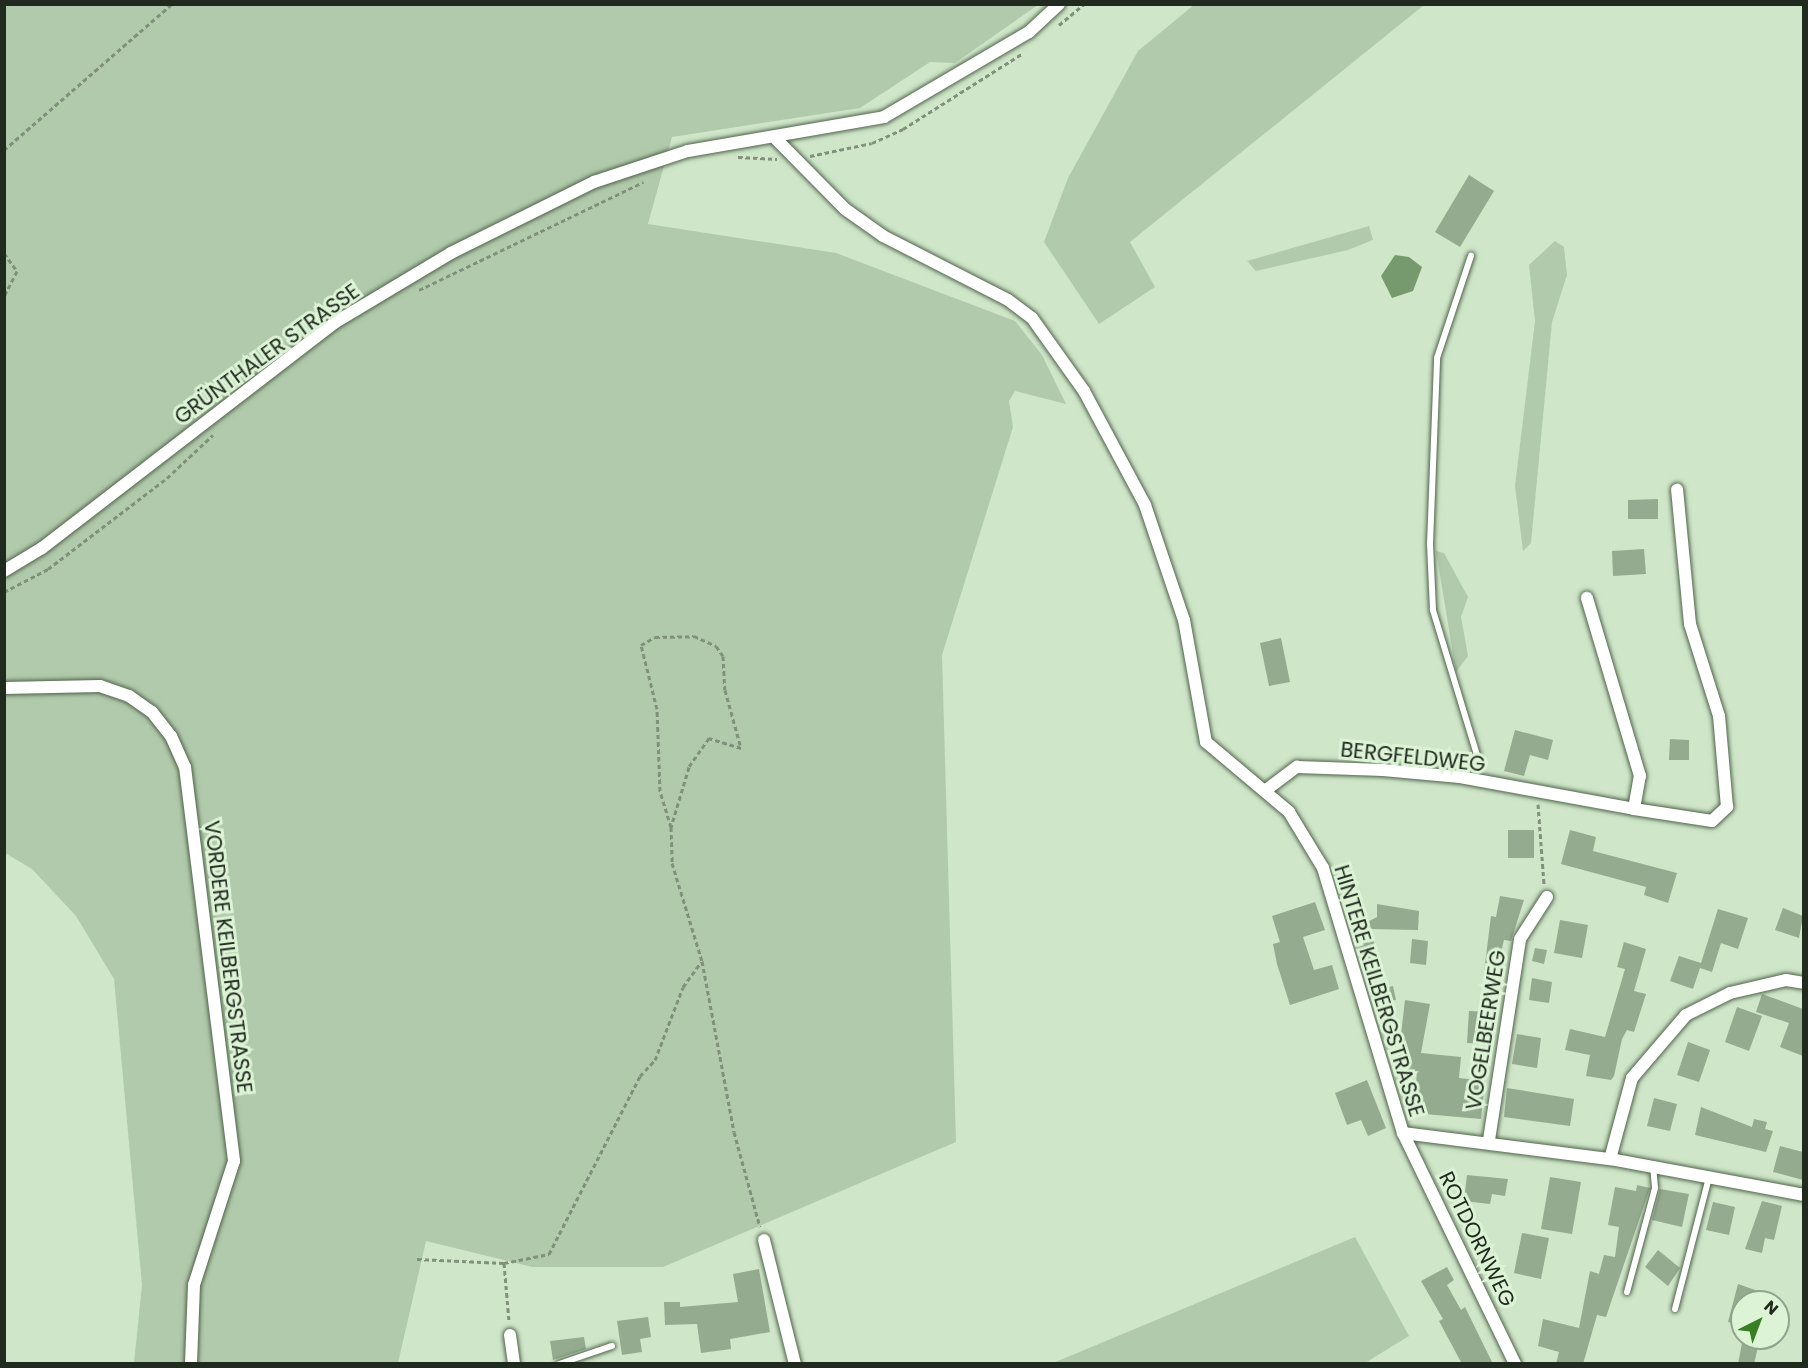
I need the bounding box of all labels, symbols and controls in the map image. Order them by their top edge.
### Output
street label: GRÜNTHALER STRASSE [170,278,364,430]
street label: BERGFELDWEG [1339,737,1487,777]
street label: VORDERE KEILBERGSTRASSE [199,819,257,1095]
street label: HINTERE KEILBERGSTRASSE [1329,862,1429,1120]
street label: VOGELBEERWEG [1461,948,1511,1112]
street label: ROTDORNWEG [1433,1167,1521,1311]
north arrow [1730,1290,1790,1350]
text: N [1759,1295,1783,1320]

